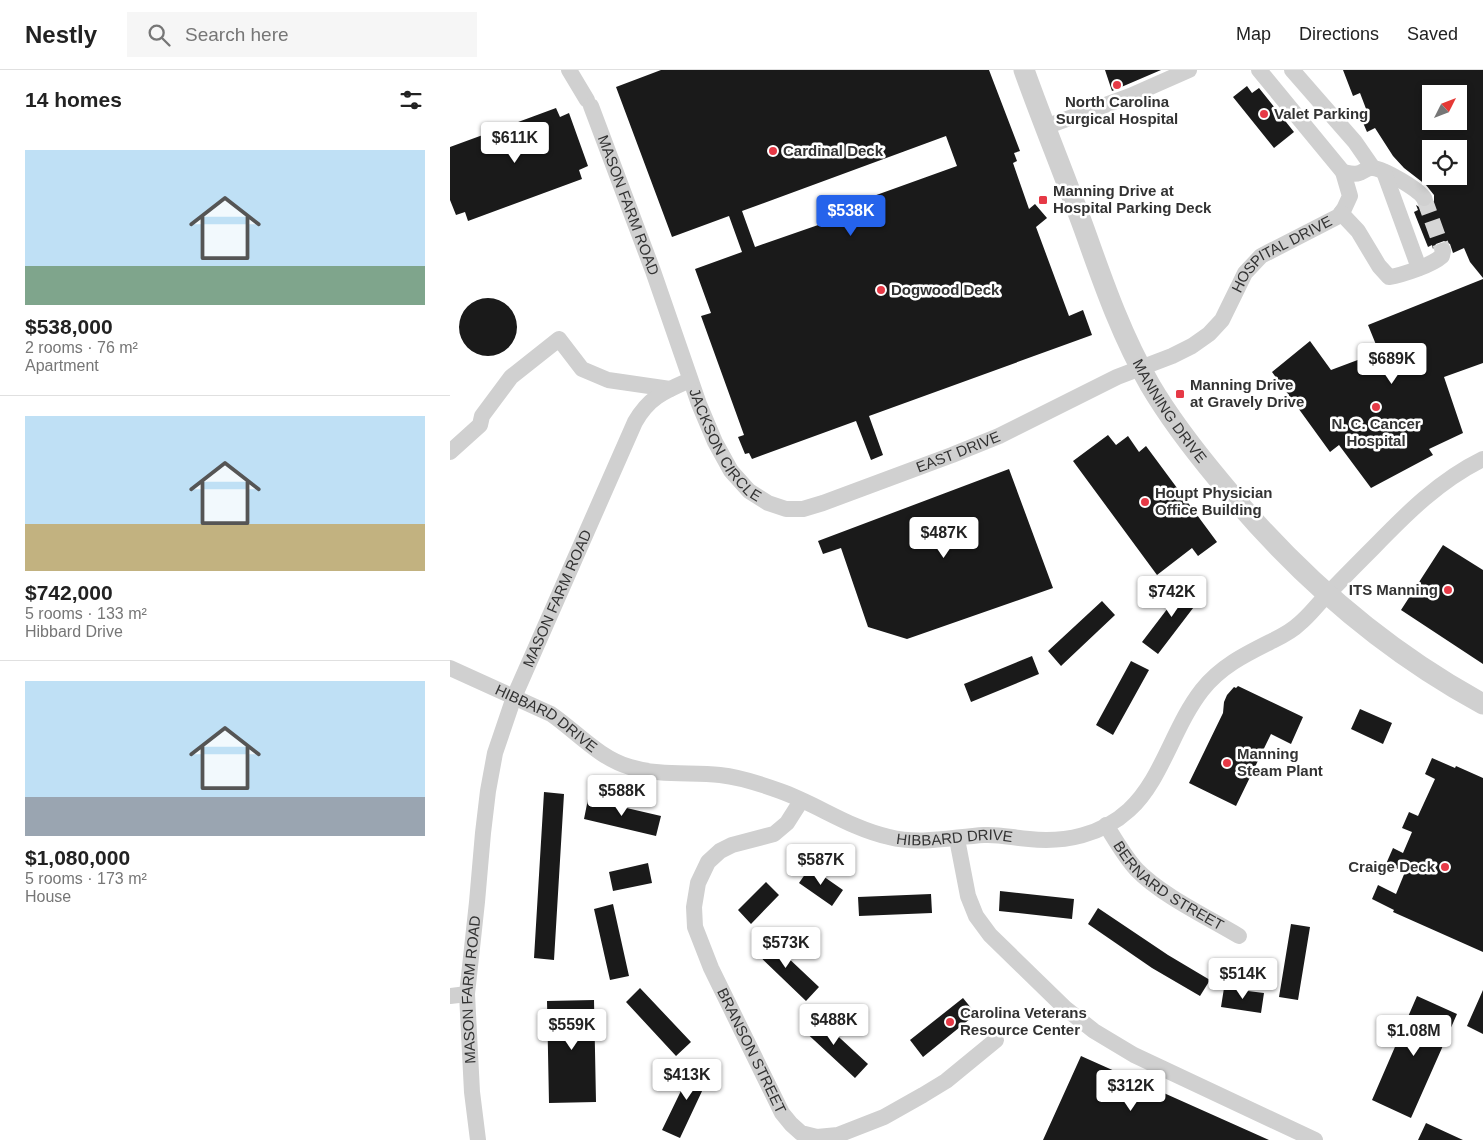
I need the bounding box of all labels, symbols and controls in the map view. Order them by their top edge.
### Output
search box [127,12,477,57]
text: Nestly [25,21,97,48]
icon: search [145,21,173,49]
text: Search here [185,24,289,45]
text: Map [1236,24,1271,44]
text: Directions [1299,24,1379,44]
text: Saved [1407,24,1458,44]
marker: North Carolina Surgical Hospital [1111,79,1123,91]
north arrow [1422,85,1468,130]
map controls [1422,85,1467,185]
icon: filters [397,86,425,114]
text: 14 homes [25,88,122,111]
place label: North Carolina Surgical Hospital [1056,93,1178,127]
place label: Valet Parking [1274,105,1368,122]
marker: Valet Parking [1258,108,1270,120]
pin: $611K [480,122,550,164]
text: $611K [492,129,538,146]
street label: MASON FARM ROAD [595,133,663,278]
button: locate [1422,140,1467,185]
place label: Cardinal Deck [783,142,884,159]
marker: Cardinal Deck [767,145,779,157]
place label: Manning Drive at Hospital Parking Deck [1053,182,1212,216]
icon: home [180,183,270,273]
pin: $538K [816,194,886,237]
marker: Manning Drive at Hospital Parking Deck [1037,194,1049,206]
text: $538K [827,202,875,219]
street label: HOSPITAL DRIVE [1228,212,1335,295]
place label: Dogwood Deck [891,281,1000,298]
marker: Dogwood Deck [875,284,887,296]
text: $538,000 [25,315,113,338]
text: 2 rooms · 76 m² [25,339,138,356]
pin: $689K [1357,342,1427,385]
text: $689K [1368,350,1416,367]
street label: MANNING DRIVE [1130,356,1210,466]
text: Apartment [25,357,99,374]
place label: Manning Drive at Gravely Drive [1190,376,1304,410]
street label: JACKSON CIRCLE [686,386,765,505]
marker: Manning Drive at Gravely Drive [1174,388,1186,400]
marker: N. C. Cancer Hospital [1370,401,1382,413]
place label: N. C. Cancer Hospital [1331,415,1421,449]
street label: EAST DRIVE [914,427,1003,476]
icon: home [180,448,270,538]
place label: Houpt Physician Office Building [1155,484,1273,518]
marker: Houpt Physician Office Building [1139,496,1151,508]
pin: $487K [909,516,979,559]
text: $487K [920,524,968,541]
street label: MASON FARM ROAD [519,527,595,670]
pin: $742K [1137,576,1207,618]
text: $742,000 [25,581,113,604]
place label: ITS Manning [1349,581,1438,598]
text: $742K [1148,583,1196,600]
marker: ITS Manning [1442,584,1454,596]
text: 5 rooms · 133 m² [25,605,147,622]
text: Hibbard Drive [25,623,123,640]
street label: HIBBARD DRIVE [493,681,601,755]
icon: home [180,713,270,803]
place label: Manning Steam Plant [1237,745,1323,779]
marker: Manning Steam Plant [1221,757,1233,769]
pin: $588K [587,774,657,817]
text: $588K [598,782,646,799]
street label: HIBBARD DRIVE [895,826,1014,849]
street label: BERNARD STREET [1110,838,1227,933]
pin: $587K [786,844,856,886]
text: $1,080,000 [25,846,130,869]
text: $587K [797,851,845,868]
place label: Craige Deck [1348,858,1436,875]
marker: Craige Deck [1439,861,1451,873]
text: 5 rooms · 173 m² [25,870,147,887]
text: House [25,888,71,905]
street label: MASON FARM ROAD [458,915,483,1064]
pin: $573K [751,926,821,969]
text: $573K [762,934,810,951]
pin: $514K [1208,958,1278,1000]
text: $514K [1219,965,1267,982]
street label: BRANSON STREET [714,985,790,1116]
pin: $488K [799,1004,869,1046]
place label: Carolina Veterans Resource Center [960,1004,1087,1038]
pin: $559K [537,1008,607,1051]
text: $488K [810,1011,858,1028]
pin: $1.08M [1373,1014,1455,1057]
text: $559K [548,1016,596,1033]
marker: Carolina Veterans Resource Center [944,1016,956,1028]
text: $1.08M [1387,1022,1441,1039]
pin: $413K [652,1058,722,1101]
text: $413K [663,1066,711,1083]
pin: $312K [1096,1070,1166,1112]
text: $312K [1107,1077,1155,1094]

